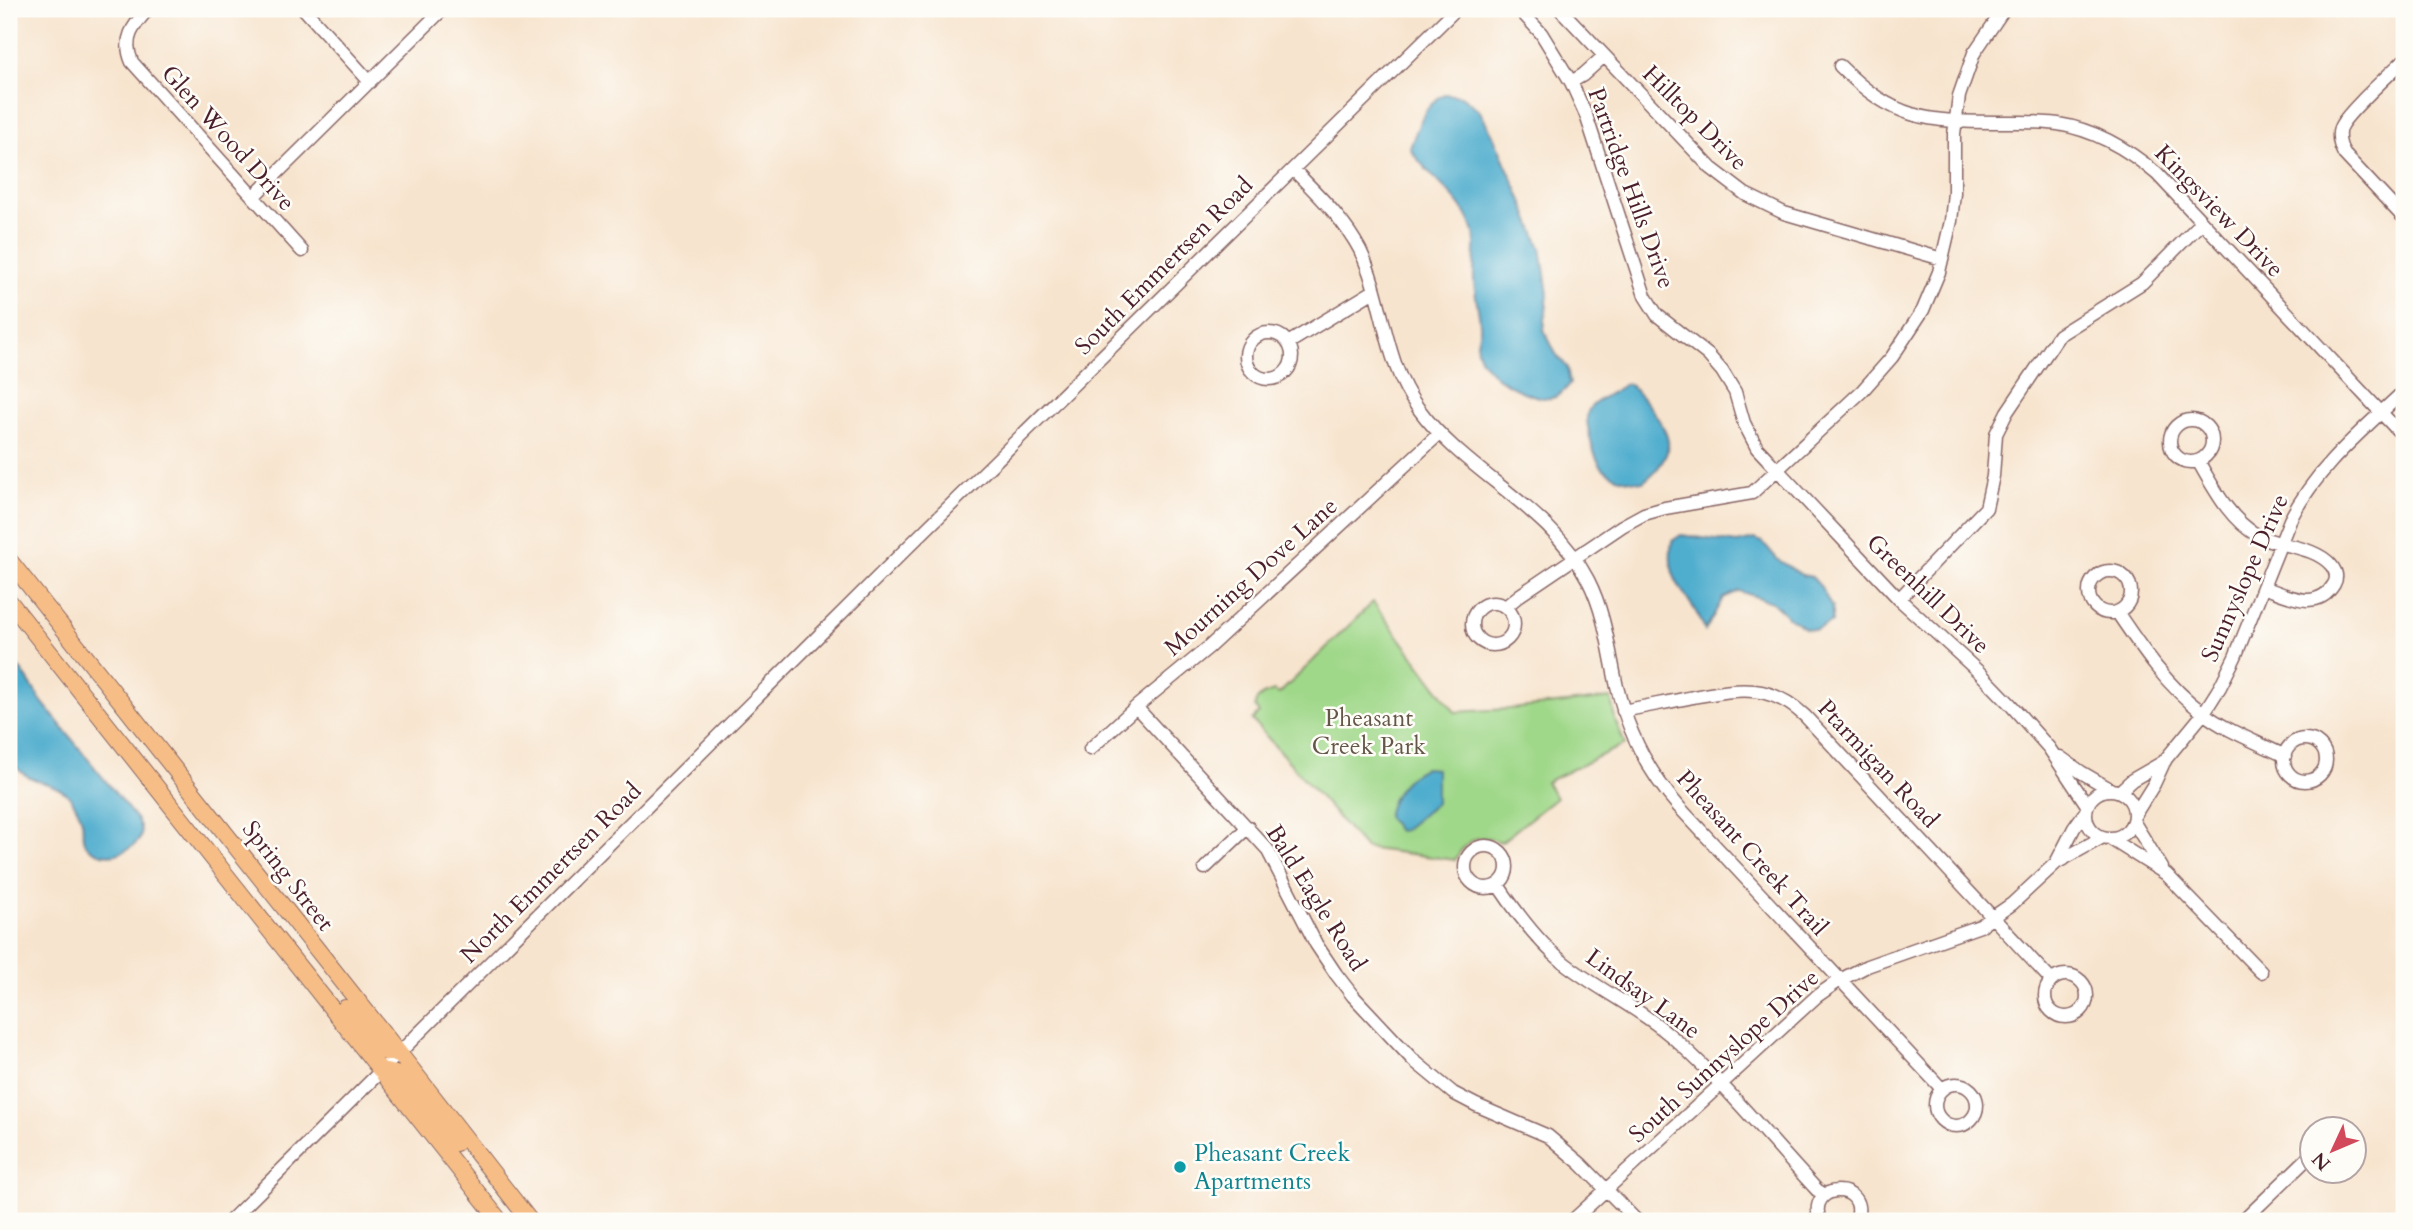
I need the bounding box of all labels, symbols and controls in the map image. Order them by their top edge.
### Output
street label: Glen Wood Drive [154,58,302,218]
street label: Hilltop Drive [1635,58,1755,178]
street label: Partridge Hills Drive [1579,83,1683,293]
street label: Kingsview Drive [2147,137,2291,285]
street label: South Emmertsen Road [1068,169,1261,362]
street label: Sunnyslope Drive [2193,489,2297,667]
street label: Mourning Dove Lane [1157,490,1345,664]
street label: Greenhill Drive [1859,527,1997,661]
street label: Ptarmigan Road [1810,693,1946,836]
park label: Pheasant Creek Park [1312,702,1426,763]
street label: Pheasant Creek Trail [1669,763,1835,943]
street label: North Emmertsen Road [453,775,649,971]
street label: Spring Street [234,814,342,938]
street label: Bald Eagle Road [1258,819,1374,978]
street label: Lindsay Lane [1579,941,1707,1047]
street label: South Sunnyslope Drive [1622,962,1826,1150]
north arrow [2298,1114,2368,1184]
place label: Pheasant Creek Apartments [1194,1137,1351,1198]
text: N [2306,1146,2337,1176]
marker: Pheasant Creek Apartments [1172,1159,1188,1175]

